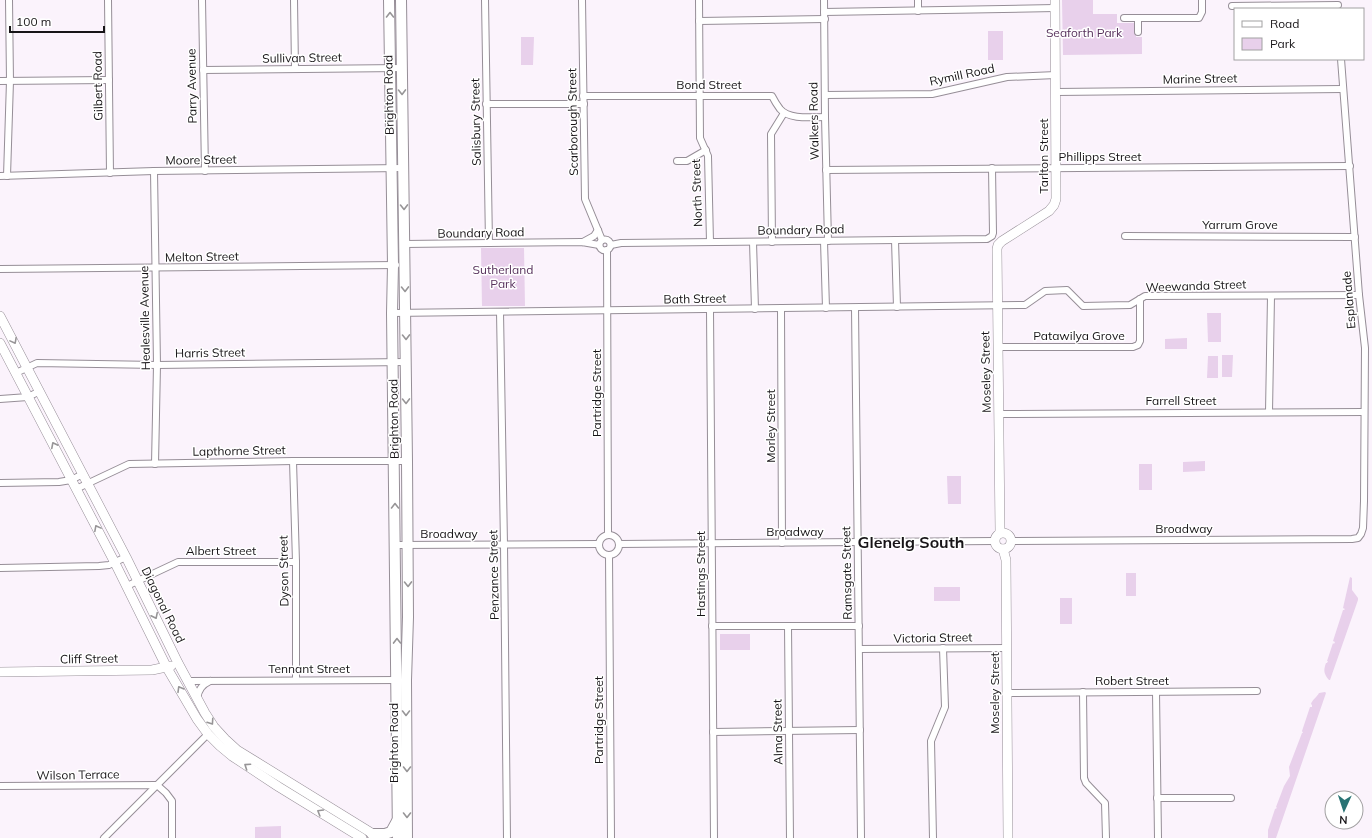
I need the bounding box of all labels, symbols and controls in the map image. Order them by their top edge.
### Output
scale bar [10,8,104,34]
legend [1234,8,1364,60]
one-way arrow [386,12,394,18]
text: 100 m [16,14,51,29]
text: Road [1270,16,1299,31]
park label: Seaforth Park [1046,25,1123,40]
text: Park [1270,36,1296,51]
street label: Parry Avenue [183,48,200,124]
street label: Sullivan Street [262,49,342,66]
street label: Gilbert Road [89,51,106,121]
street label: Brighton Road [380,55,397,135]
street label: Rymill Road [928,60,996,89]
street label: Scarborough Street [564,68,581,176]
street label: Marine Street [1163,70,1237,87]
street label: Bond Street [676,77,742,92]
street label: Salisbury Street [467,78,484,166]
street label: Walkers Road [805,82,822,160]
one-way arrow [398,89,406,95]
street label: Tarlton Street [1036,118,1051,194]
street label: Phillipps Street [1059,149,1141,164]
street label: Moore Street [165,151,237,168]
street label: North Street [688,159,705,227]
one-way arrow [400,204,408,210]
street label: Yarrum Grove [1201,217,1278,232]
street label: Boundary Road [757,221,845,238]
street label: Boundary Road [437,224,525,241]
street label: Melton Street [165,248,239,265]
park label: Sutherland Park [473,262,533,291]
street label: Healesville Avenue [136,266,153,370]
street label: Esplanade [1338,270,1359,330]
street label: Weewanda Street [1145,276,1247,295]
one-way arrow [401,286,409,292]
street label: Bath Street [663,290,727,307]
street label: Patawilya Grove [1033,328,1125,343]
street label: Moseley Street [977,331,994,413]
one-way arrow [402,334,410,340]
one-way arrow [9,337,16,344]
street label: Harris Street [175,344,245,361]
street label: Partridge Street [589,349,604,437]
street label: Brighton Road [385,379,402,459]
street label: Morley Street [763,389,778,463]
street label: Farrell Street [1146,393,1216,408]
one-way arrow [402,398,411,404]
one-way arrow [51,442,58,450]
street label: Lapthorne Street [192,442,286,459]
one-way arrow [391,503,399,509]
street label: Broadway [1155,521,1213,536]
street label: Broadway [766,524,824,539]
one-way arrow [94,525,102,533]
street label: Broadway [420,526,478,541]
street label: Ramsgate Street [838,526,855,620]
street label: Penzance Street [485,530,502,620]
street label: Hastings Street [693,531,708,617]
district label: Glenelg South [858,532,964,552]
street label: Dyson Street [275,535,292,607]
street label: Albert Street [186,543,256,558]
street label: Diagonal Road [139,564,188,645]
one-way arrow [404,581,412,587]
one-way arrow [150,612,158,619]
street label: Victoria Street [893,629,973,646]
one-way arrow [393,638,401,644]
street label: Cliff Street [60,650,118,667]
street label: Moseley Street [987,652,1002,734]
street label: Tennant Street [268,661,350,676]
street label: Robert Street [1095,673,1169,688]
street label: Partridge Street [591,676,606,764]
one-way arrow [177,686,184,693]
street label: Alma Street [769,699,786,765]
street label: Brighton Road [386,703,401,783]
one-way arrow [402,710,410,716]
one-way arrow [206,718,214,725]
one-way arrow [244,763,251,771]
street label: Wilson Terrace [36,766,120,783]
one-way arrow [403,766,411,772]
north arrow [1324,790,1364,830]
one-way arrow [317,810,324,817]
one-way arrow [403,812,411,818]
text: N [1339,813,1348,827]

